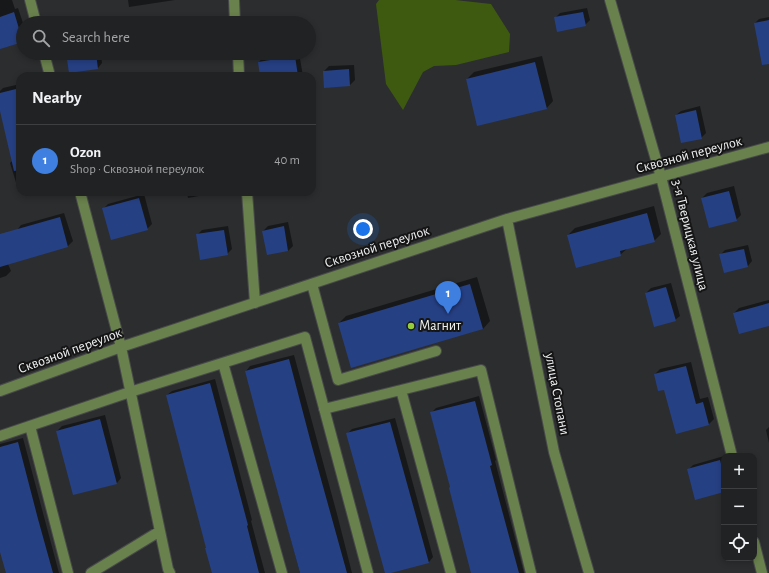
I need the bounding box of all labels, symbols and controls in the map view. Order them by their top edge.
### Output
search box [16,16,316,60]
icon: search [30,27,52,49]
text: Search here [62,30,130,45]
text: Nearby [32,89,82,106]
street label: Сквозной переулок [635,134,744,176]
text: Ozon [70,145,101,160]
text: 1 [43,154,47,167]
text: 40 m [274,154,300,167]
text: Shop · Сквозной переулок [70,163,204,176]
street label: 3-я Тверицкая улица [669,178,711,292]
your location [353,219,373,239]
street label: Сквозной переулок [323,223,432,271]
pin: 1 [435,281,461,314]
place label: Магнит [419,319,462,333]
marker: Магнит [406,321,416,331]
street label: Сквозной переулок [16,326,124,376]
street label: улица Стопани [542,351,572,436]
map controls [721,453,757,561]
button: + [721,453,757,489]
button: − [721,489,757,525]
button: locate [721,525,757,561]

